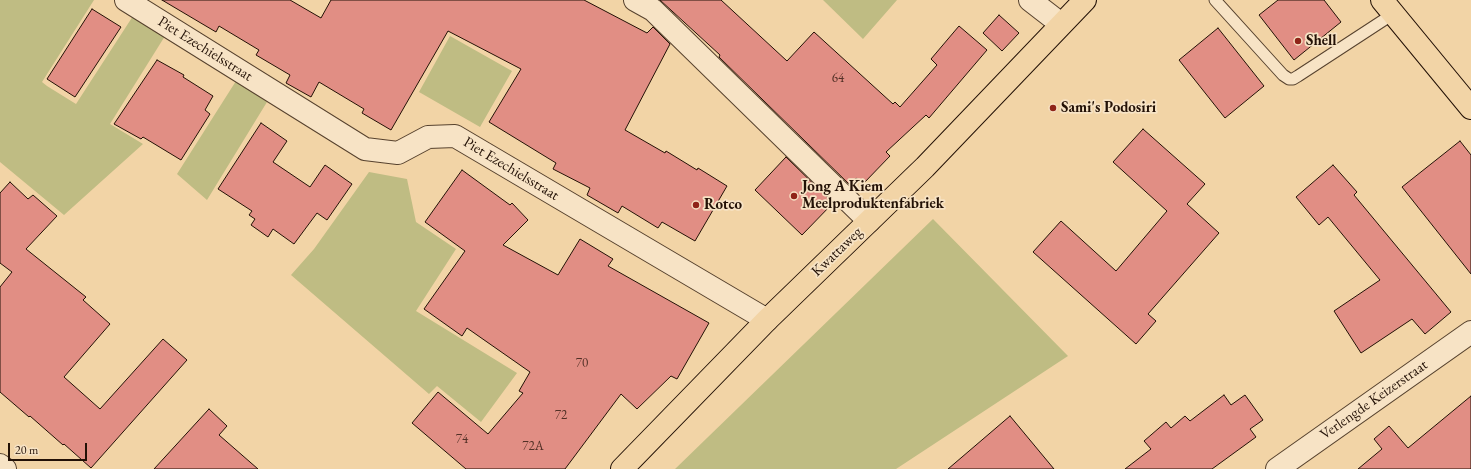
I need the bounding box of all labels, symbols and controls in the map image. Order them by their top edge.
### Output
street label: Piet Ezechielsstraat [154,13,256,85]
place label: Shell [1306,32,1337,50]
marker: Shell [1293,36,1303,46]
house number: 64 [832,70,844,86]
place label: Sami's Podosiri [1061,99,1156,117]
marker: Sami's Podosiri [1048,103,1058,113]
street label: Piet Ezechielsstraat [460,133,562,205]
place label: Jong A Kiem Meelproduktenfabriek [802,178,944,213]
marker: Jong A Kiem Meelproduktenfabriek [789,191,799,201]
place label: Rotco [704,196,742,214]
marker: Rotco [691,200,701,210]
street label: Kwattaweg [808,223,866,281]
house number: 70 [576,355,588,371]
street label: Verlengde Keizerstraat [1317,356,1431,444]
house number: 72 [555,407,567,423]
house number: 74 [456,431,468,447]
scale bar [10,435,89,461]
house number: 72A [522,438,544,454]
text: 20 m [15,442,38,458]

